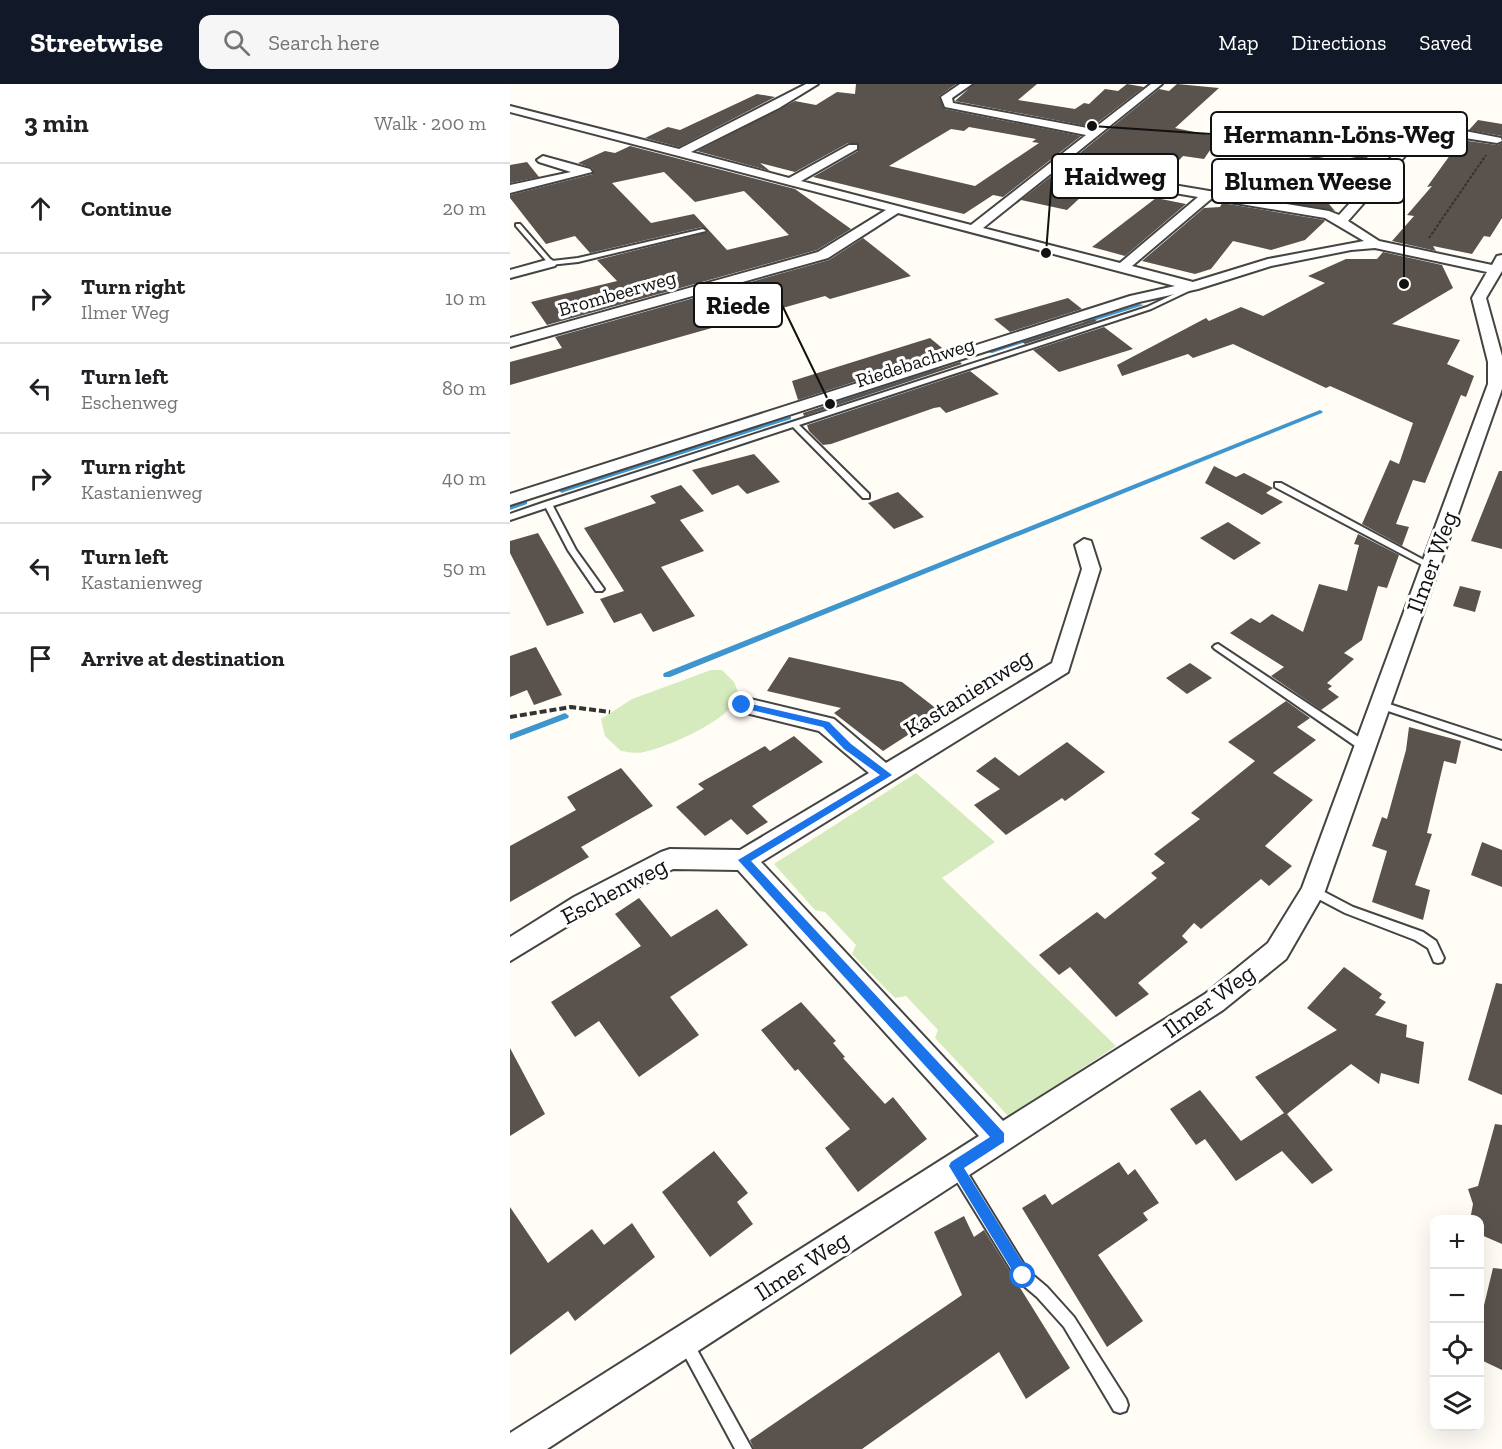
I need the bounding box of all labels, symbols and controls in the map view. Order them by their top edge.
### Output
search box [199,15,619,69]
text: Streetwise [30,26,163,59]
icon: search [220,26,253,59]
text: Search here [268,29,380,56]
text: Map [1219,30,1259,55]
text: Directions [1292,30,1386,55]
text: Saved [1419,30,1472,55]
text: 3 min [24,107,89,139]
text: Walk · 200 m [374,111,486,135]
callout: Hermann-Löns-Weg [1211,112,1467,156]
text: Hermann-Löns-Weg [1223,118,1455,150]
callout: Haidweg [1052,154,1178,198]
callout: Blumen Weese [1212,159,1404,203]
text: Haidweg [1064,160,1166,192]
text: Blumen Weese [1224,165,1392,197]
icon: ahead [24,192,57,225]
text: Continue [81,195,172,222]
text: 20 m [442,196,486,220]
street label: Brombeerweg [555,265,679,321]
text: Turn right [81,273,185,300]
icon: right [24,282,57,315]
callout: Riede [694,283,782,327]
text: 10 m [445,286,486,310]
text: Riede [706,289,771,321]
text: Ilmer Weg [81,300,170,324]
street label: Riedebachweg [853,331,978,393]
text: Turn left [81,363,168,390]
icon: left [24,372,57,405]
text: 80 m [442,376,486,400]
text: Eschenweg [81,390,178,414]
text: Turn right [81,453,185,480]
icon: right [24,462,57,495]
text: 40 m [442,466,486,490]
text: Kastanienweg [81,480,202,504]
street label: Ilmer Weg [1400,507,1463,617]
text: Turn left [81,543,168,570]
icon: left [24,552,57,585]
text: 50 m [442,556,486,580]
text: Kastanienweg [81,570,202,594]
icon: arrive [24,642,57,675]
street label: Kastanienweg [898,642,1037,743]
text: Arrive at destination [81,645,284,672]
route end [728,691,754,717]
street label: Eschenweg [556,850,672,931]
street label: Ilmer Weg [1157,958,1260,1044]
map controls [1430,1215,1484,1431]
button: + [1430,1215,1484,1269]
street label: Ilmer Weg [749,1224,854,1307]
route start [1009,1262,1035,1288]
button: − [1430,1269,1484,1323]
button: locate [1430,1323,1484,1377]
button: layers [1430,1377,1484,1431]

